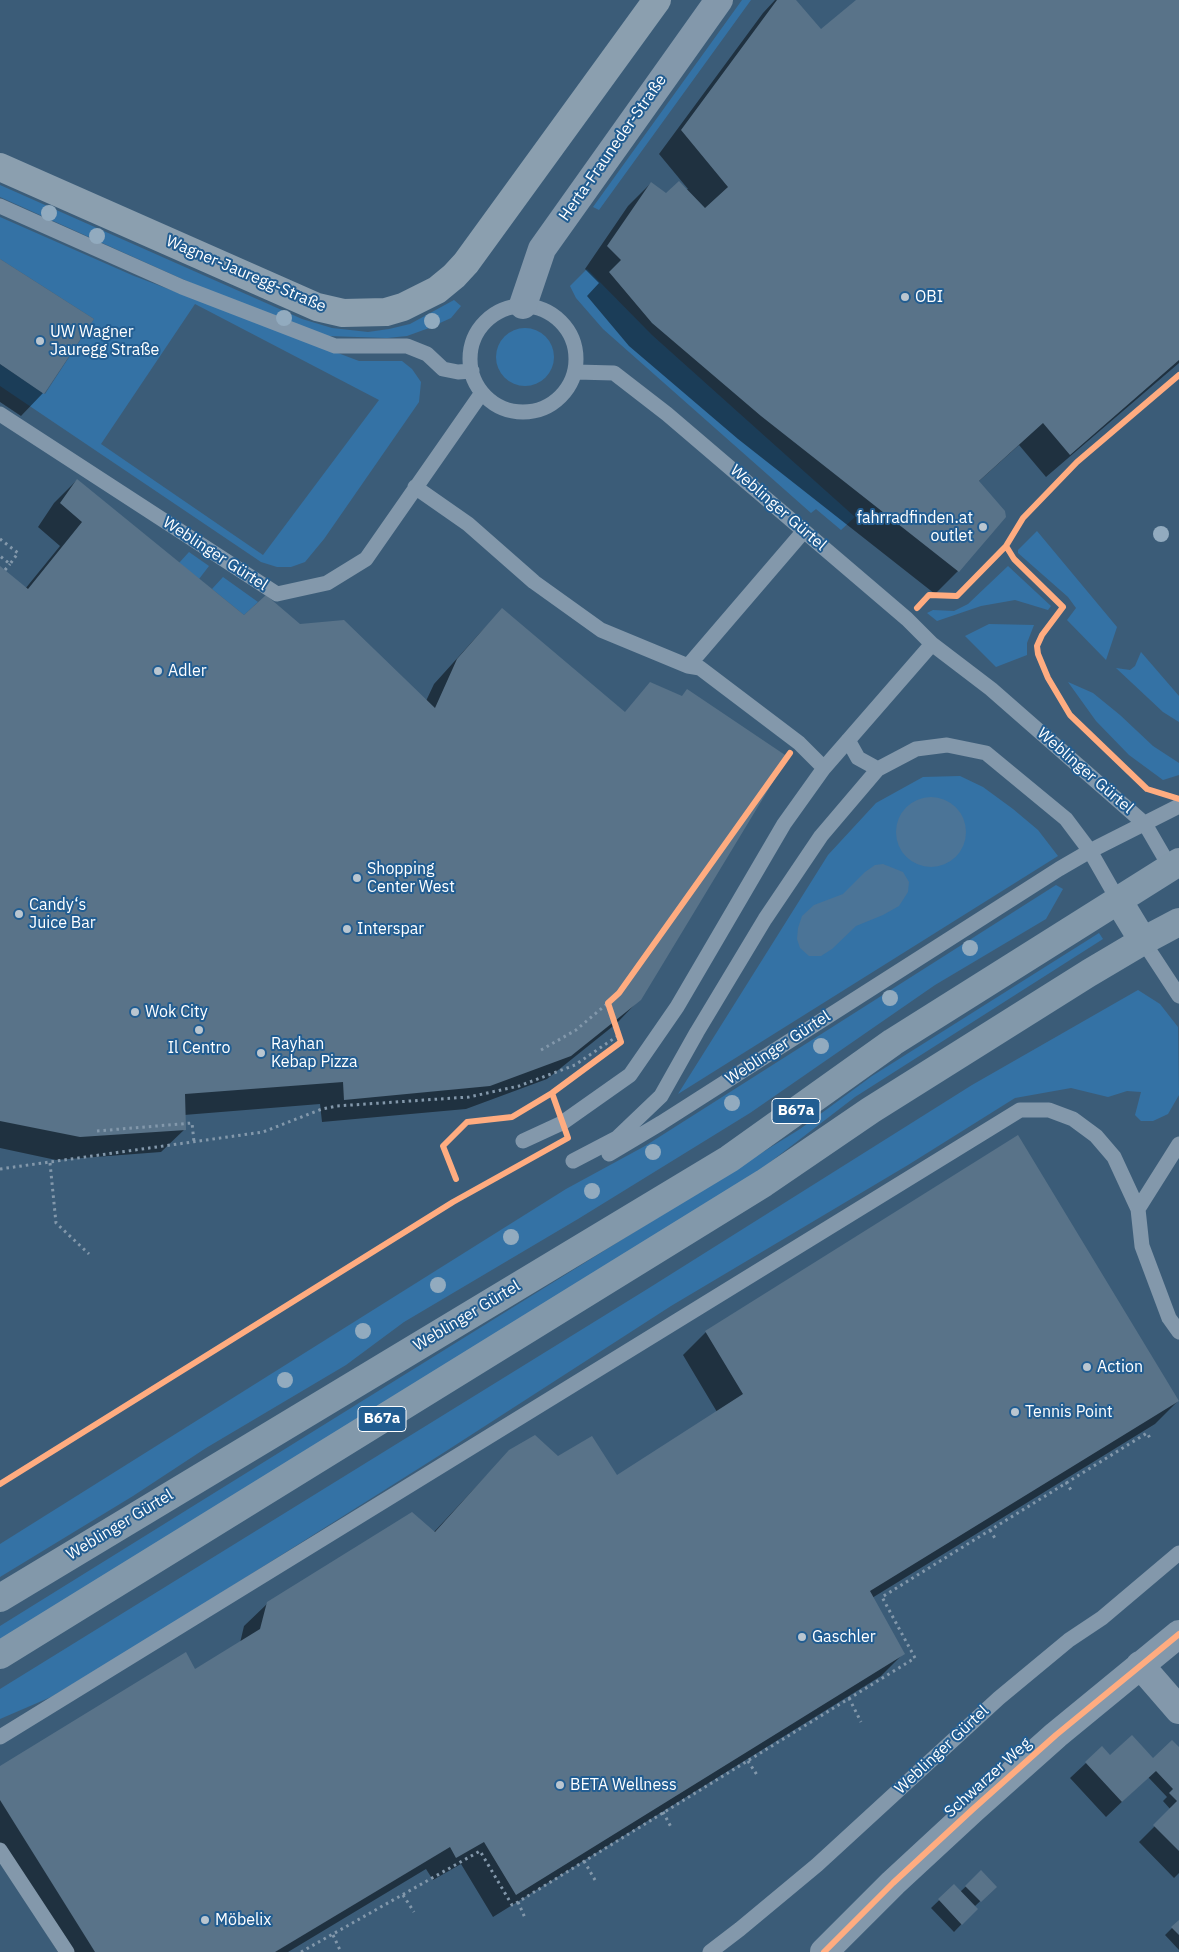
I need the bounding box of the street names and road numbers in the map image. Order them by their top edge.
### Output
street label: Herta-Frauneder-Straße [555,71,671,225]
street label: Wagner-Jauregg-Straße [163,232,329,316]
street label: Weblinger Gürtel [726,461,830,555]
street label: Weblinger Gürtel [159,513,271,595]
street label: Weblinger Gürtel [1033,724,1137,818]
street label: Weblinger Gürtel [722,1007,834,1089]
road number: B67a [772,1098,820,1124]
street label: Weblinger Gürtel [410,1277,524,1355]
road number: B67a [358,1406,406,1432]
street label: Weblinger Gürtel [63,1486,177,1564]
street label: Weblinger Gürtel [891,1702,993,1798]
street label: Schwarzer Weg [941,1734,1035,1822]

